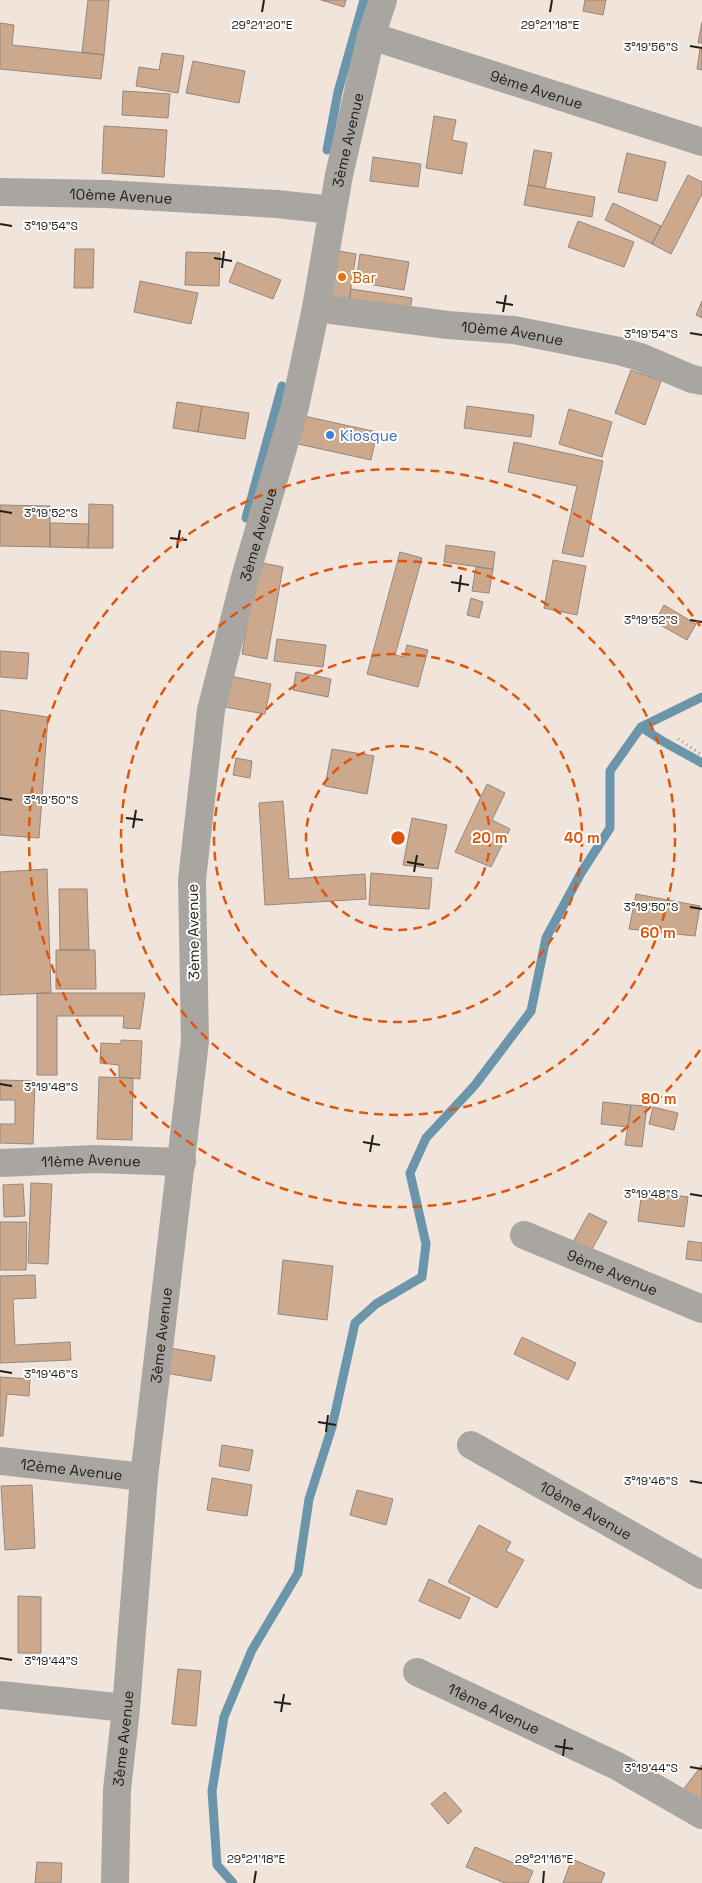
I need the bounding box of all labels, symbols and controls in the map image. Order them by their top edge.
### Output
text: 29°21'20"E [231,17,293,33]
text: 29°21'18"E [521,17,580,33]
text: 3°19'56"S [624,39,678,55]
street label: 9ème Avenue [488,65,586,113]
street label: 3ème Avenue [328,91,367,189]
street label: 10ème Avenue [69,184,173,207]
text: 3°19'54"S [24,218,78,234]
place label: Bar [352,268,377,287]
marker: Bar [336,271,348,283]
street label: 10ème Avenue [461,317,565,349]
text: 3°19'54"S [624,326,678,342]
place label: Kiosque [340,426,398,445]
marker: Kiosque [324,429,336,441]
street label: 3ème Avenue [235,485,280,583]
text: 3°19'52"S [24,505,78,521]
text: 3°19'52"S [624,612,678,628]
text: 3°19'50"S [24,792,78,808]
text: 20 m [472,828,508,847]
text: 40 m [564,828,600,847]
centre of rings [389,829,407,847]
street label: 3ème Avenue [183,884,203,980]
text: 3°19'50"S [624,899,678,915]
text: 60 m [640,923,676,942]
text: 3°19'48"S [24,1079,78,1095]
text: 80 m [641,1089,677,1108]
street label: 11ème Avenue [41,1149,141,1171]
text: 3°19'48"S [624,1186,678,1202]
street label: 9ème Avenue [564,1245,661,1299]
street label: 3ème Avenue [146,1286,176,1384]
text: 3°19'46"S [24,1366,78,1382]
street label: 12ème Avenue [19,1454,124,1484]
text: 3°19'46"S [624,1473,678,1489]
street label: 10ème Avenue [536,1476,636,1543]
text: 3°19'44"S [24,1653,78,1669]
street label: 11ème Avenue [445,1678,543,1738]
street label: 3ème Avenue [108,1690,137,1787]
text: 3°19'44"S [624,1760,678,1776]
text: 29°21'18"E [227,1851,286,1867]
text: 29°21'16"E [515,1851,574,1867]

